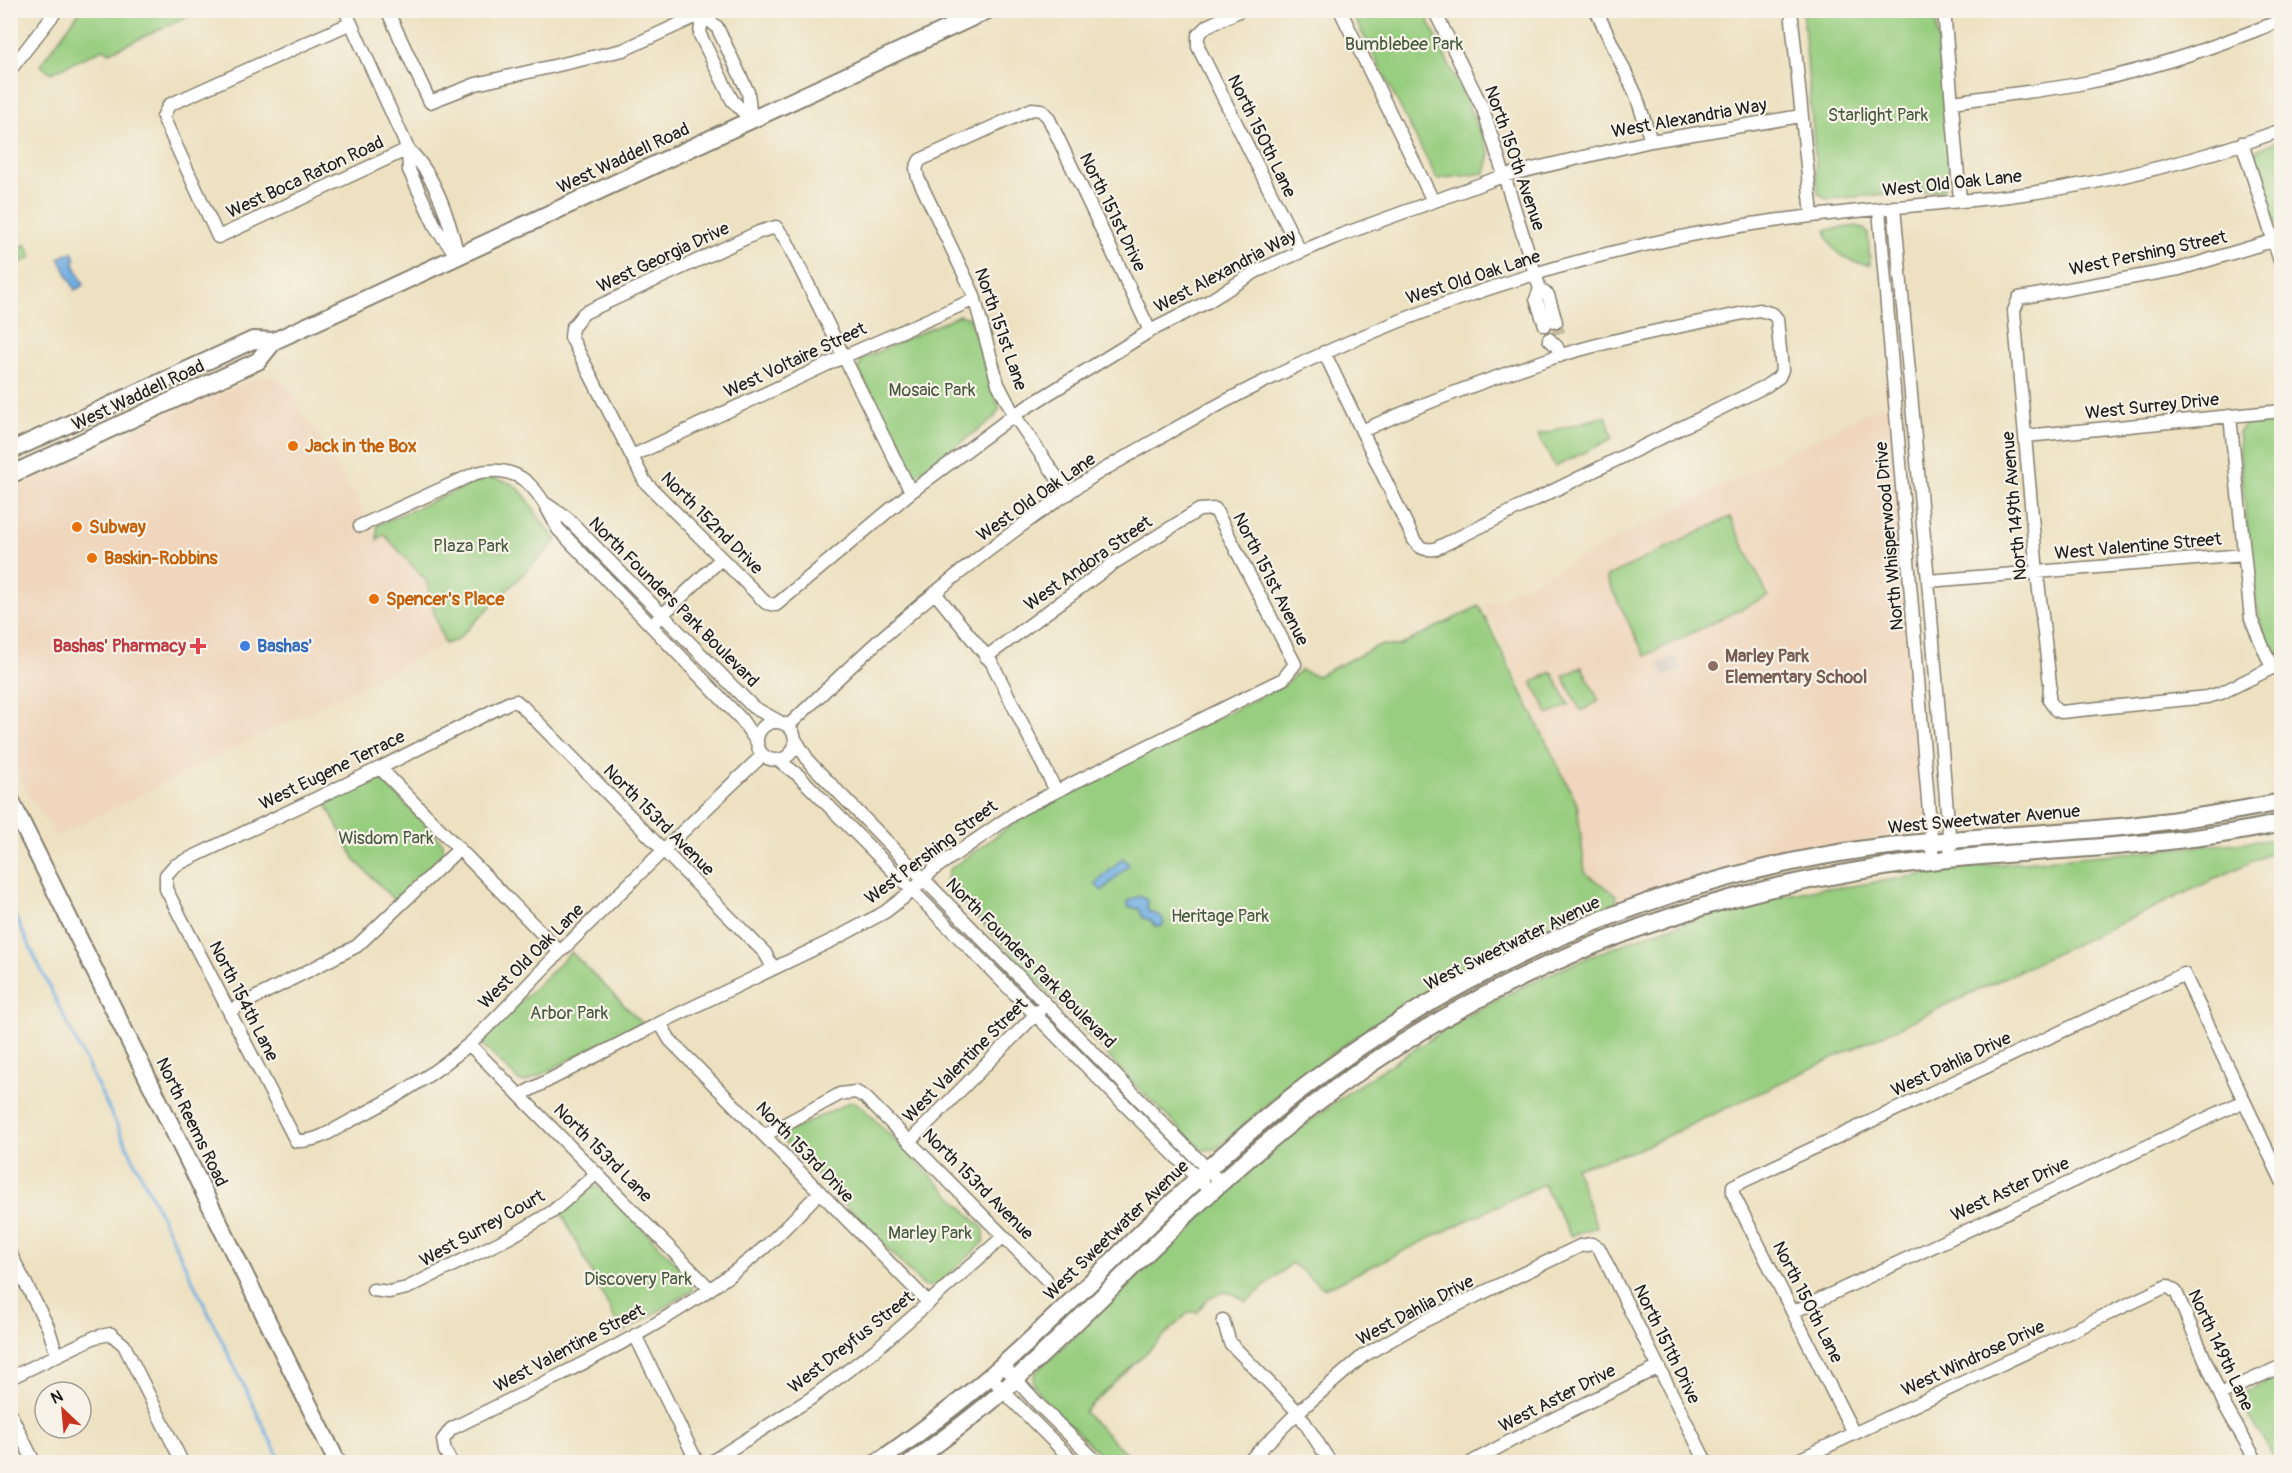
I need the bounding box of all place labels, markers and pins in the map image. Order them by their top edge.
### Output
place label: Jack in the Box [305,435,417,458]
marker: Jack in the Box [286,439,300,453]
place label: Subway [89,516,146,539]
marker: Subway [70,520,84,534]
place label: Baskin-Robbins [104,547,219,570]
marker: Baskin-Robbins [85,551,99,565]
place label: Spencer's Place [386,588,505,611]
marker: Spencer's Place [367,592,381,606]
place label: Bashas' Pharmacy [53,635,186,658]
place label: Bashas' [257,635,312,658]
marker: Bashas' Pharmacy [191,639,205,653]
marker: Bashas' [238,639,252,653]
place label: Marley Park Elementary School [1725,645,1867,689]
marker: Marley Park Elementary School [1706,659,1720,673]

